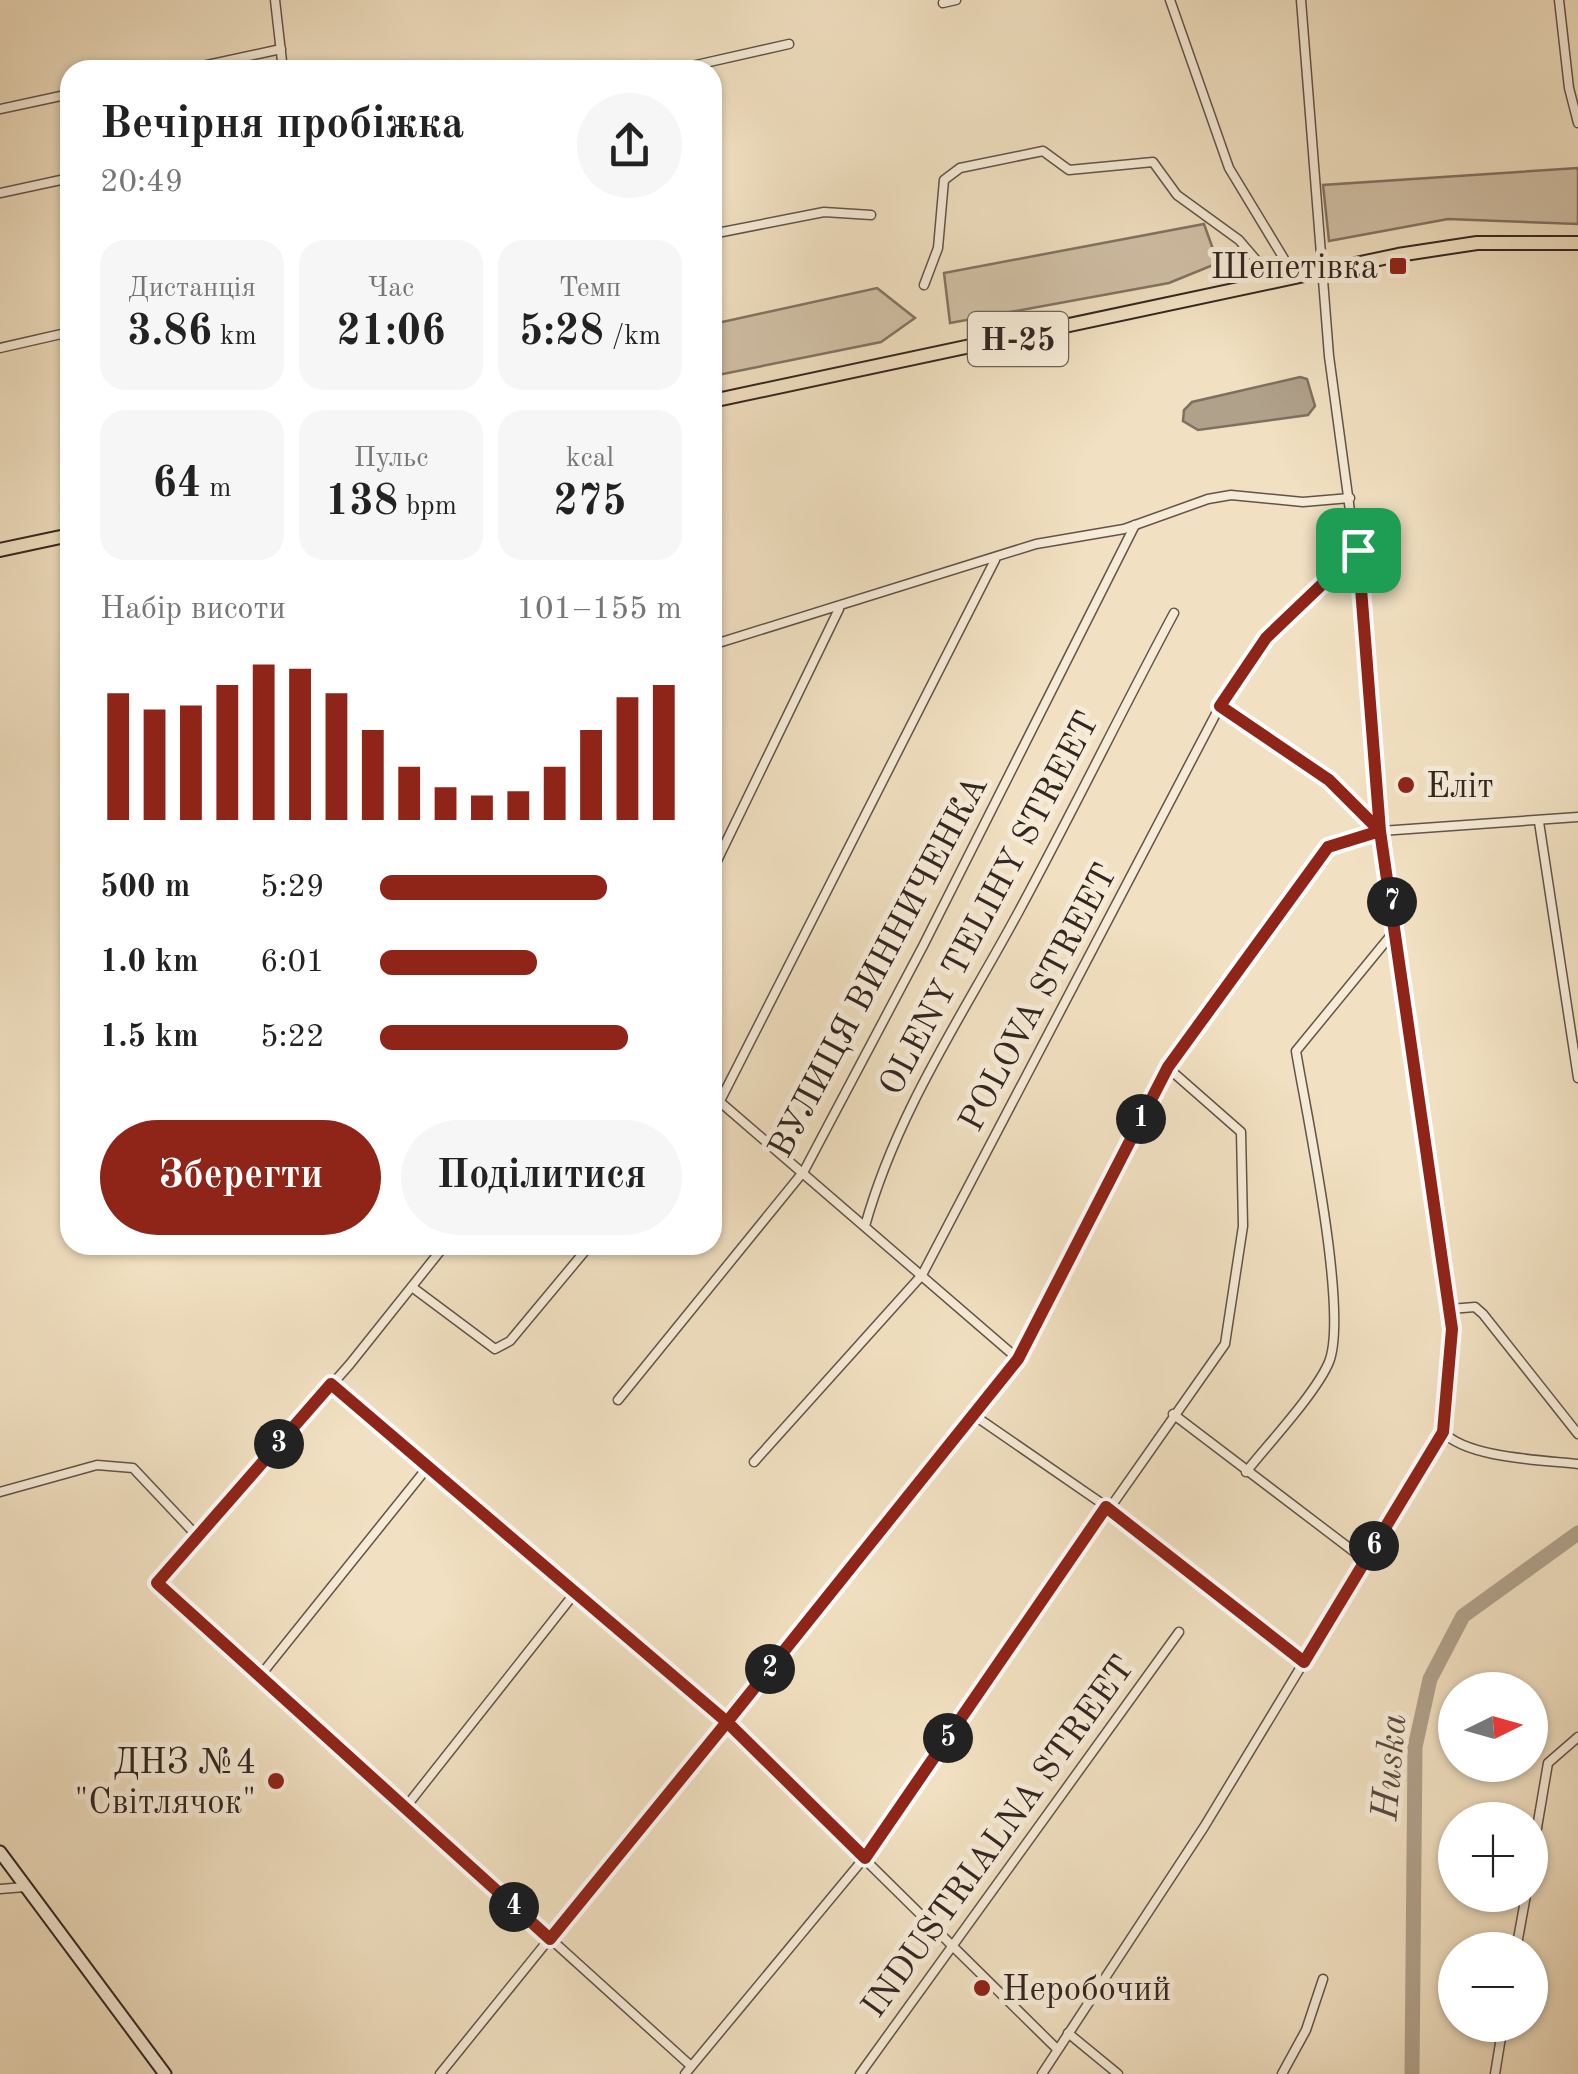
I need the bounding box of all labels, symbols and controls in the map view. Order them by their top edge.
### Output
button: share [577,93,682,198]
text: Вечірня пробіжка [100,103,464,148]
text: 20:49 [100,167,183,199]
place label: Шепетівка [1210,251,1378,286]
marker: Шепетівка [1387,255,1409,277]
text: Дистанція [128,275,256,303]
text: Час [368,275,414,303]
text: Темп [559,275,621,303]
text: 3.86 [127,312,212,354]
text: 21:06 [336,312,446,354]
text: 5:28 [519,312,604,354]
road number: Н-25 [968,312,1068,366]
text: km [212,323,257,351]
text: /km [604,323,661,351]
text: Пульс [354,445,428,473]
text: kcal [566,445,614,473]
text: 64 [153,464,201,506]
text: m [201,475,231,503]
text: 138 [325,482,398,524]
text: 275 [553,482,627,524]
text: bpm [398,493,457,521]
pin [1316,508,1401,593]
icon: arrive [1331,523,1386,578]
text: Набір висоти [100,594,286,626]
text: 101–155 m [516,594,682,626]
street label: OLENY TELIHY STREET [874,707,1106,1102]
street label: ВУЛИЦЯ ВИННИЧЕНКА [764,770,995,1164]
place label: Еліт [1426,770,1494,805]
marker: Еліт [1395,774,1417,796]
street label: POLOVA STREET [954,859,1124,1138]
text: 500 m [100,872,190,904]
text: 5:29 [260,872,325,904]
pin: 7 [1367,877,1417,927]
text: 7 [1384,888,1400,916]
text: 1.0 km [100,947,199,979]
text: 6:01 [260,947,325,979]
text: 1.5 km [100,1022,199,1054]
text: 5:22 [260,1022,325,1054]
pin: 1 [1116,1094,1166,1144]
text: 1 [1133,1105,1149,1133]
button: Зберегти [100,1120,381,1235]
button: Поділитися [401,1120,682,1235]
pin: 3 [254,1419,304,1469]
text: 3 [271,1430,287,1458]
pin: 6 [1349,1521,1399,1571]
text: 6 [1366,1532,1382,1560]
pin: 2 [745,1644,795,1694]
street label: INDUSTRIALNA STREET [856,1650,1142,2025]
text: 2 [762,1655,778,1683]
north arrow [1438,1672,1548,1782]
map controls [1438,1672,1548,2042]
water label: Huska [1367,1712,1415,1823]
pin: 5 [923,1713,973,1763]
text: 5 [940,1724,956,1752]
place label: ДНЗ №4 "Світлячок" [74,1746,256,1821]
marker: ДНЗ №4 "Світлячок" [265,1770,287,1792]
button: + [1438,1802,1548,1912]
pin: 4 [489,1882,539,1932]
text: 4 [506,1893,522,1921]
button: − [1438,1932,1548,2042]
place label: Неробочий [1002,1973,1171,2008]
marker: Неробочий [971,1977,993,1999]

